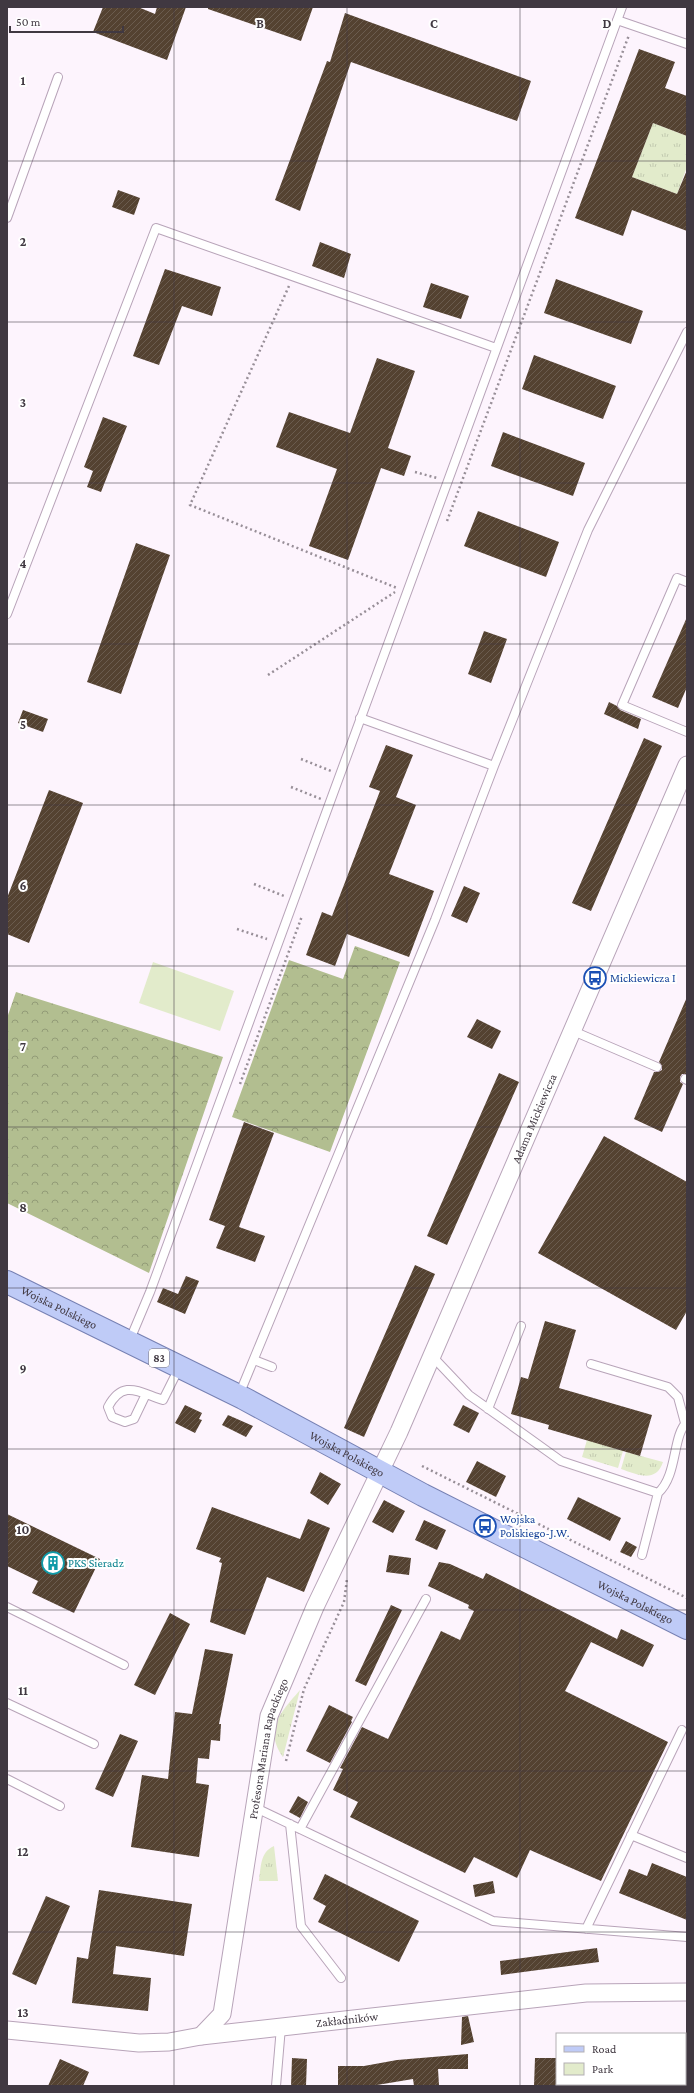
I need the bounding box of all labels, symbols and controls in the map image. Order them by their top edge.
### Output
scale bar [10,8,123,34]
text: 50 m [16,15,41,29]
text: B [256,16,264,31]
text: C [430,16,438,31]
text: D [603,16,612,31]
text: 1 [21,73,26,88]
text: 2 [20,234,27,249]
text: 3 [20,395,26,410]
text: 4 [19,556,27,571]
text: 5 [20,717,26,732]
text: 6 [19,878,27,893]
bus stop icon: Mickiewicza I [582,965,608,991]
place label: Mickiewicza I [610,971,676,985]
text: 7 [20,1039,26,1054]
street label: Adama Mickiewicza [509,1071,560,1165]
text: 8 [19,1200,27,1215]
street label: Wojska Polskiego [19,1283,99,1332]
road number: 83 [149,1349,169,1367]
text: 9 [19,1361,27,1376]
street label: Wojska Polskiego [307,1428,387,1480]
place label: Wojska Polskiego-J.W. [500,1512,570,1540]
bus stop icon: Wojska Polskiego-J.W. [472,1513,498,1539]
text: 10 [17,1522,29,1537]
building icon: PKS Sieradz [40,1550,66,1576]
place label: PKS Sieradz [68,1556,124,1570]
street label: Wojska Polskiego [595,1577,675,1627]
street label: Profesora Mariana Rapackiego [246,1676,291,1820]
text: 11 [18,1683,28,1698]
text: 12 [17,1844,29,1859]
text: 13 [17,2005,29,2020]
street label: Zakładników [315,2009,379,2030]
legend [556,2033,686,2085]
text: Road [592,2042,617,2056]
text: Park [592,2062,614,2076]

